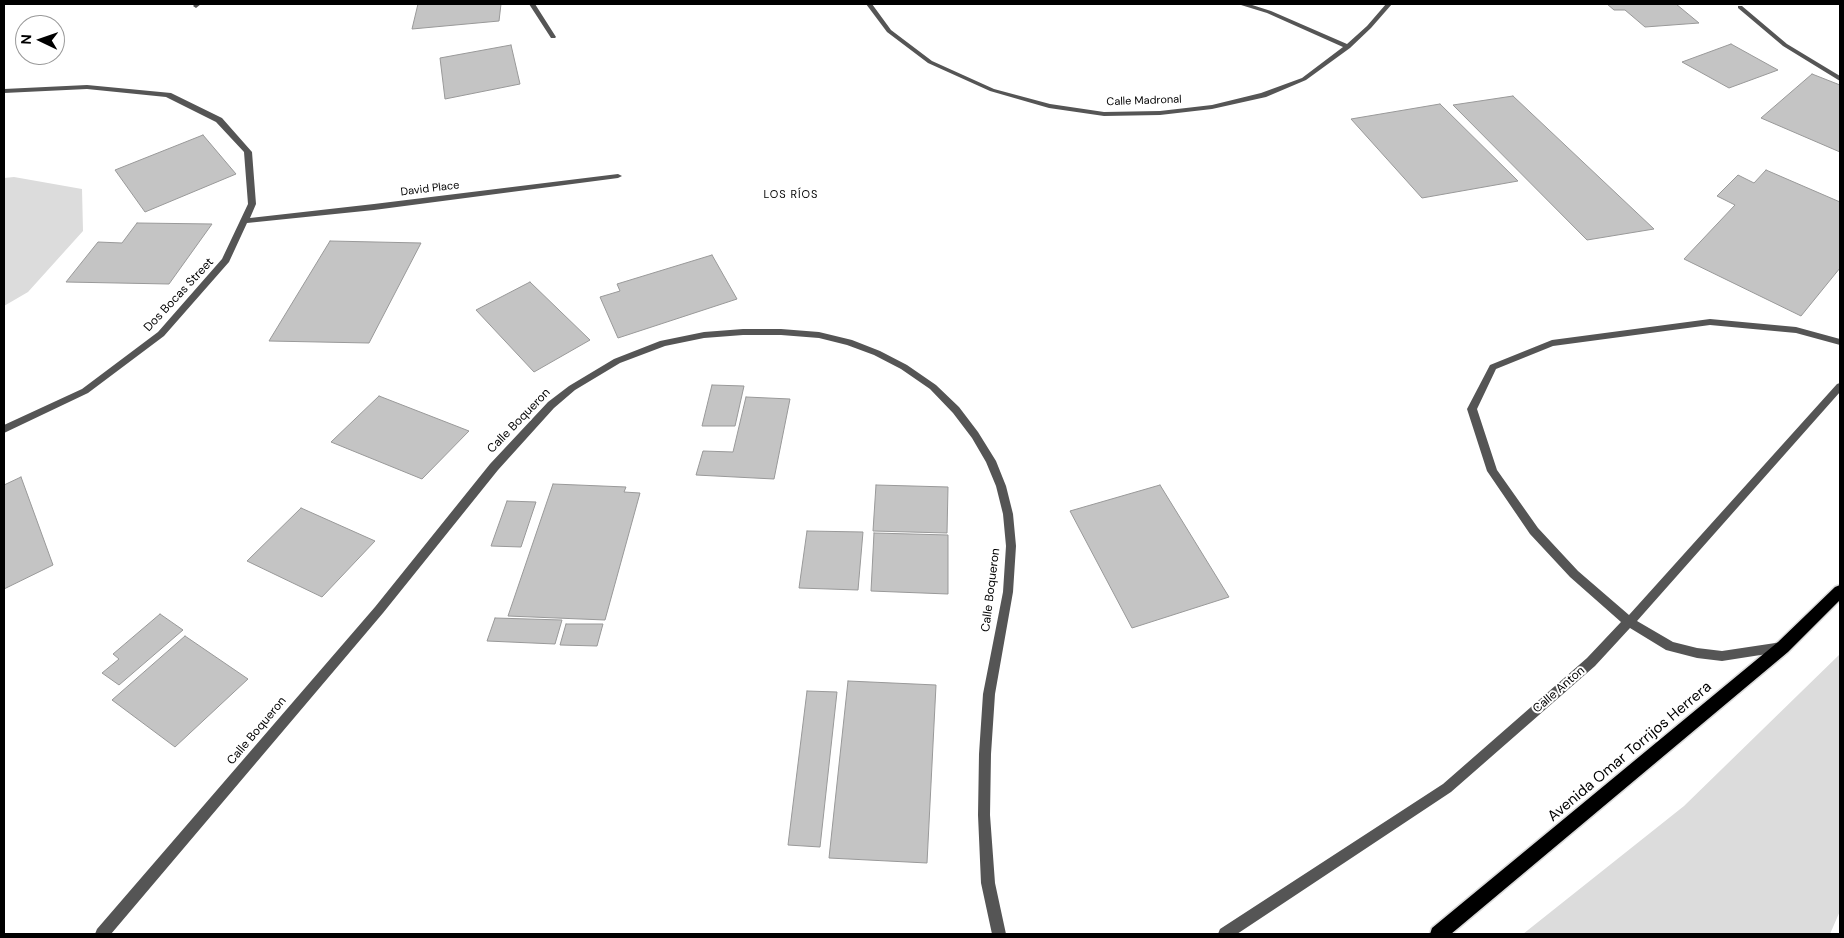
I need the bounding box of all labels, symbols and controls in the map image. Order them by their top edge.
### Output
north arrow [15,15,65,65]
text: N [17,34,35,45]
street label: Calle Madronal [1106,93,1182,109]
street label: David Place [400,179,460,199]
district label: LOS RÍOS [763,188,819,202]
street label: Dos Bocas Street [141,255,217,335]
street label: Calle Boqueron [485,386,553,456]
street label: Calle Boqueron [979,547,1003,633]
street label: Calle Anton [1530,664,1588,716]
street label: Avenida Omar Torrijos Herrera [1544,678,1716,826]
street label: Calle Boqueron [224,694,290,768]

